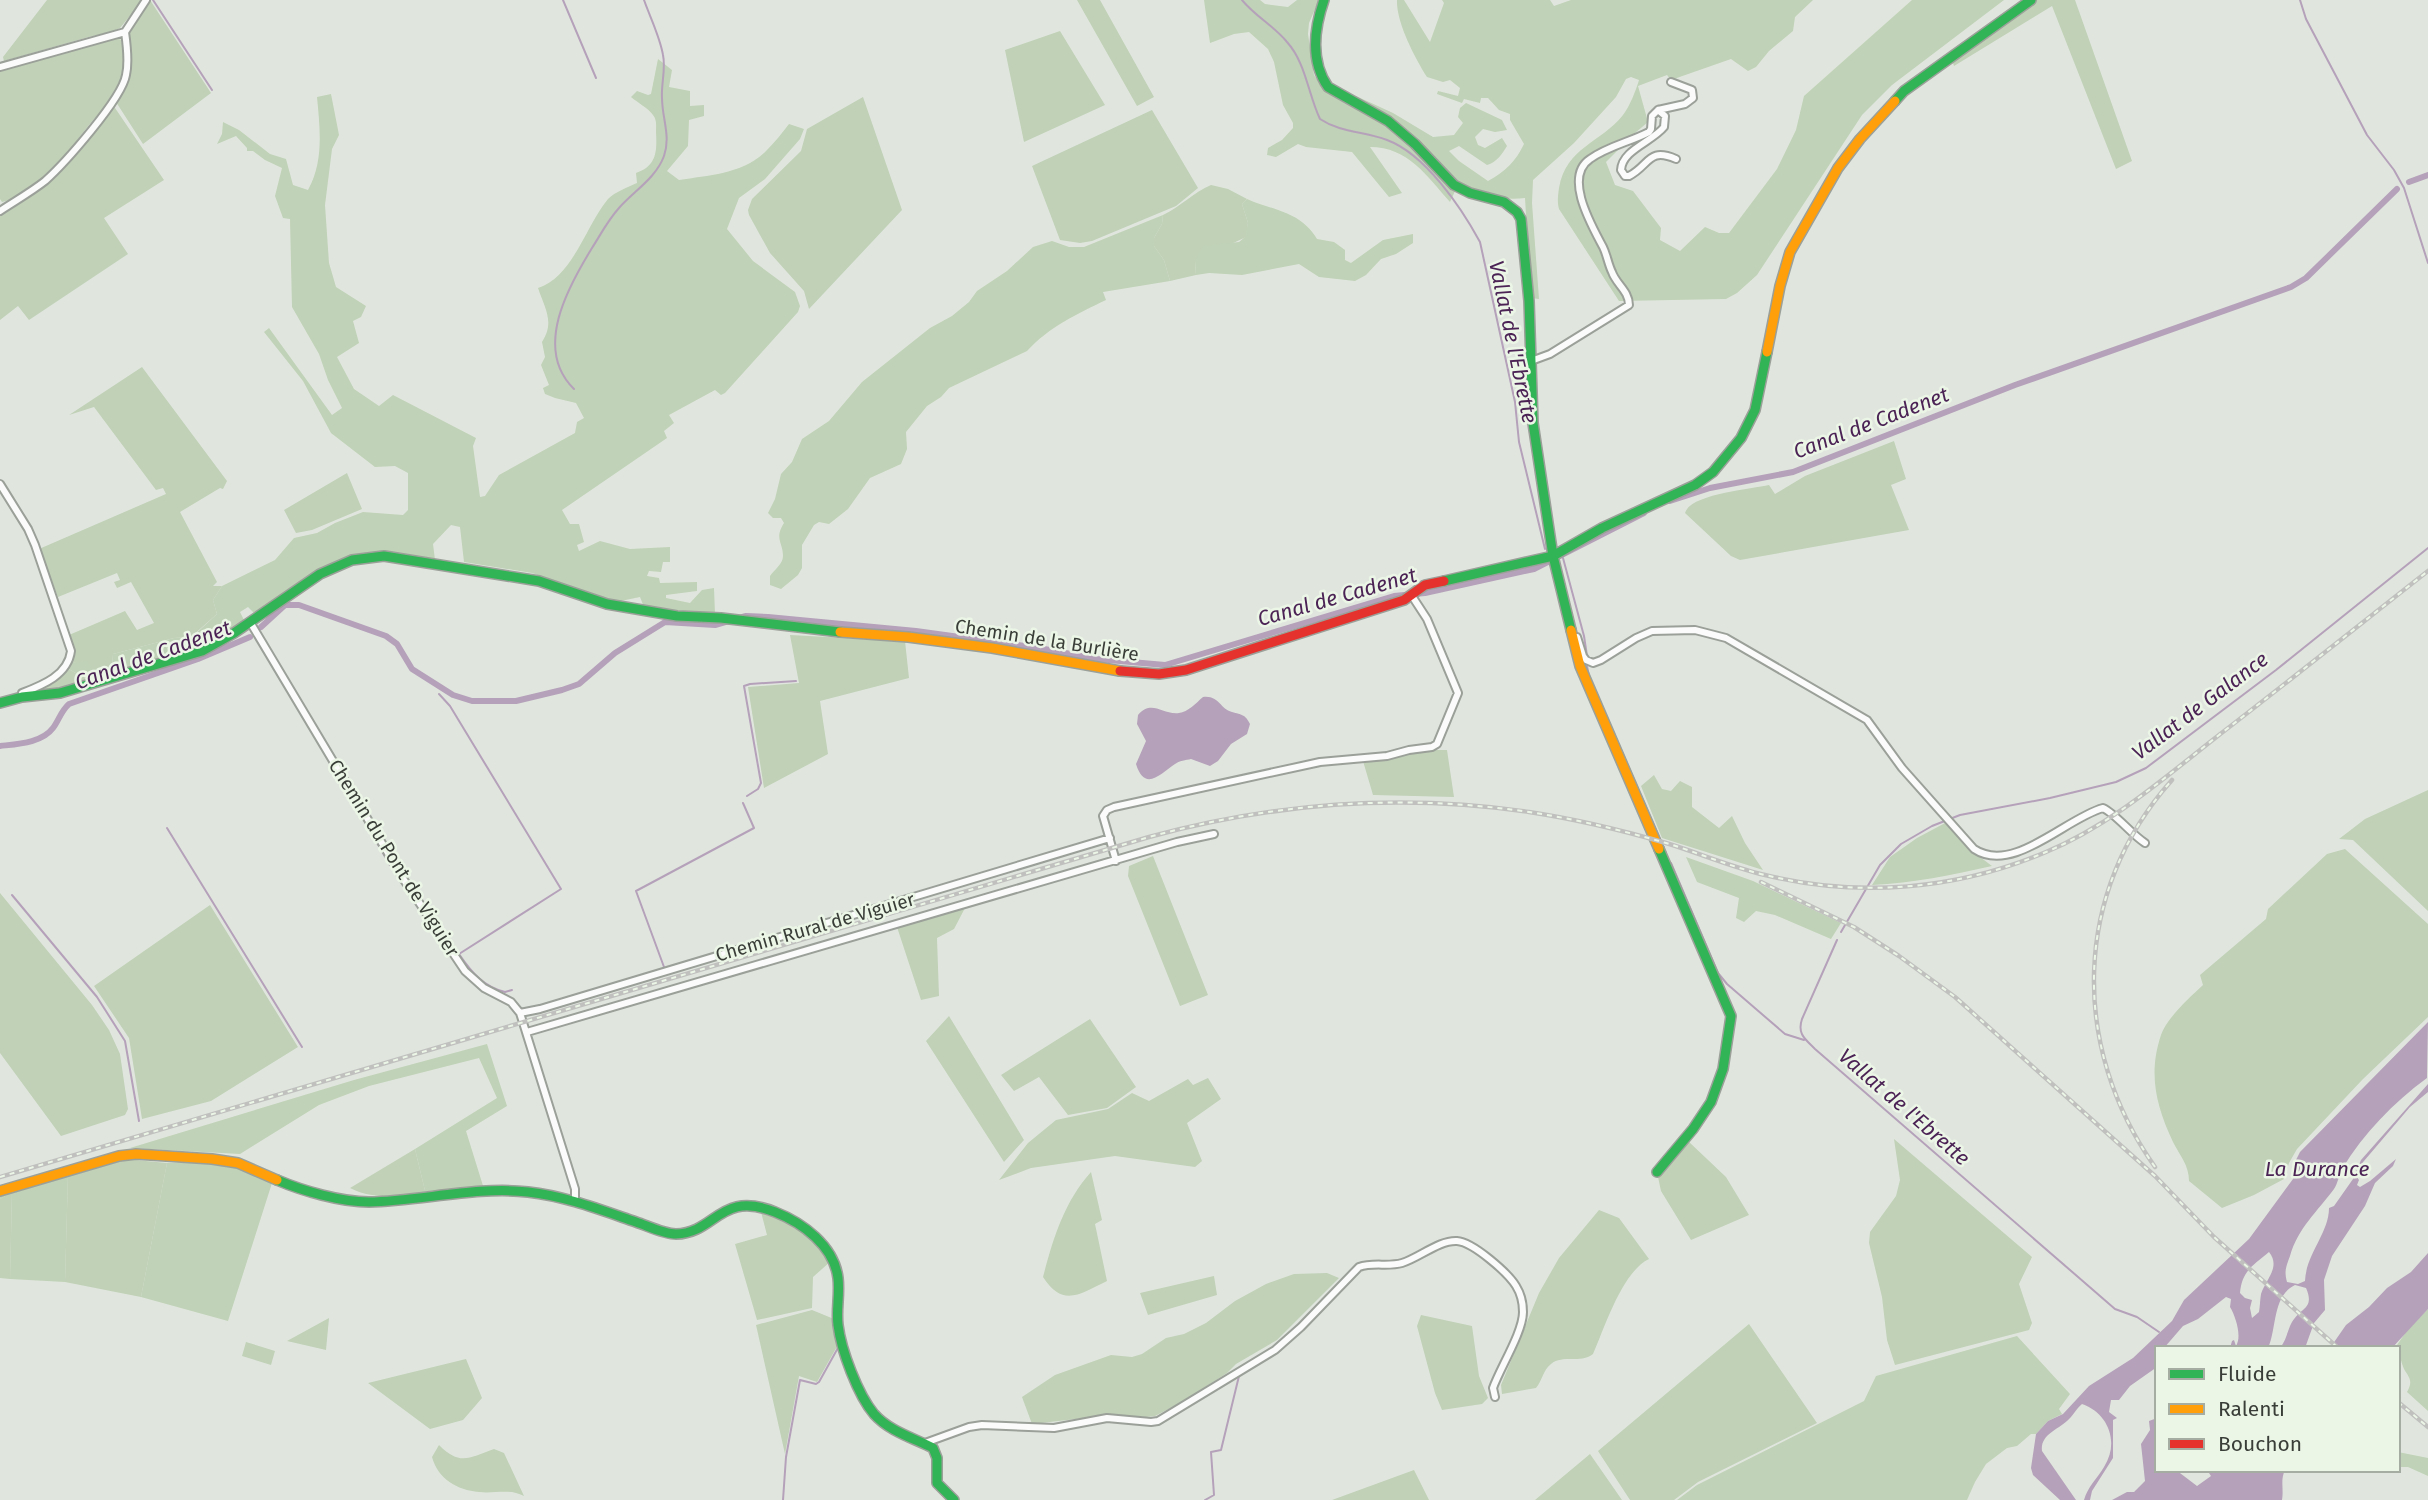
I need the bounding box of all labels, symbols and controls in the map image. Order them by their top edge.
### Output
water label: Vallat de l'Ebrette [1483,258,1543,426]
water label: Canal de Cadenet [1790,381,1953,465]
water label: Canal de Cadenet [1254,562,1420,632]
street label: Chemin de la Burlière [953,614,1141,666]
water label: Canal de Cadenet [71,615,235,695]
water label: Vallat de Galance [2127,646,2273,766]
street label: Chemin du Pont de Viguier [324,755,465,961]
street label: Chemin Rural de Viguier [713,887,918,966]
water label: Vallat de l'Ebrette [1833,1043,1975,1171]
water label: La Durance [2265,1156,2369,1182]
legend [2155,1346,2400,1472]
text: Fluide [2218,1361,2276,1387]
text: Ralenti [2218,1396,2285,1422]
text: Bouchon [2218,1431,2302,1457]

